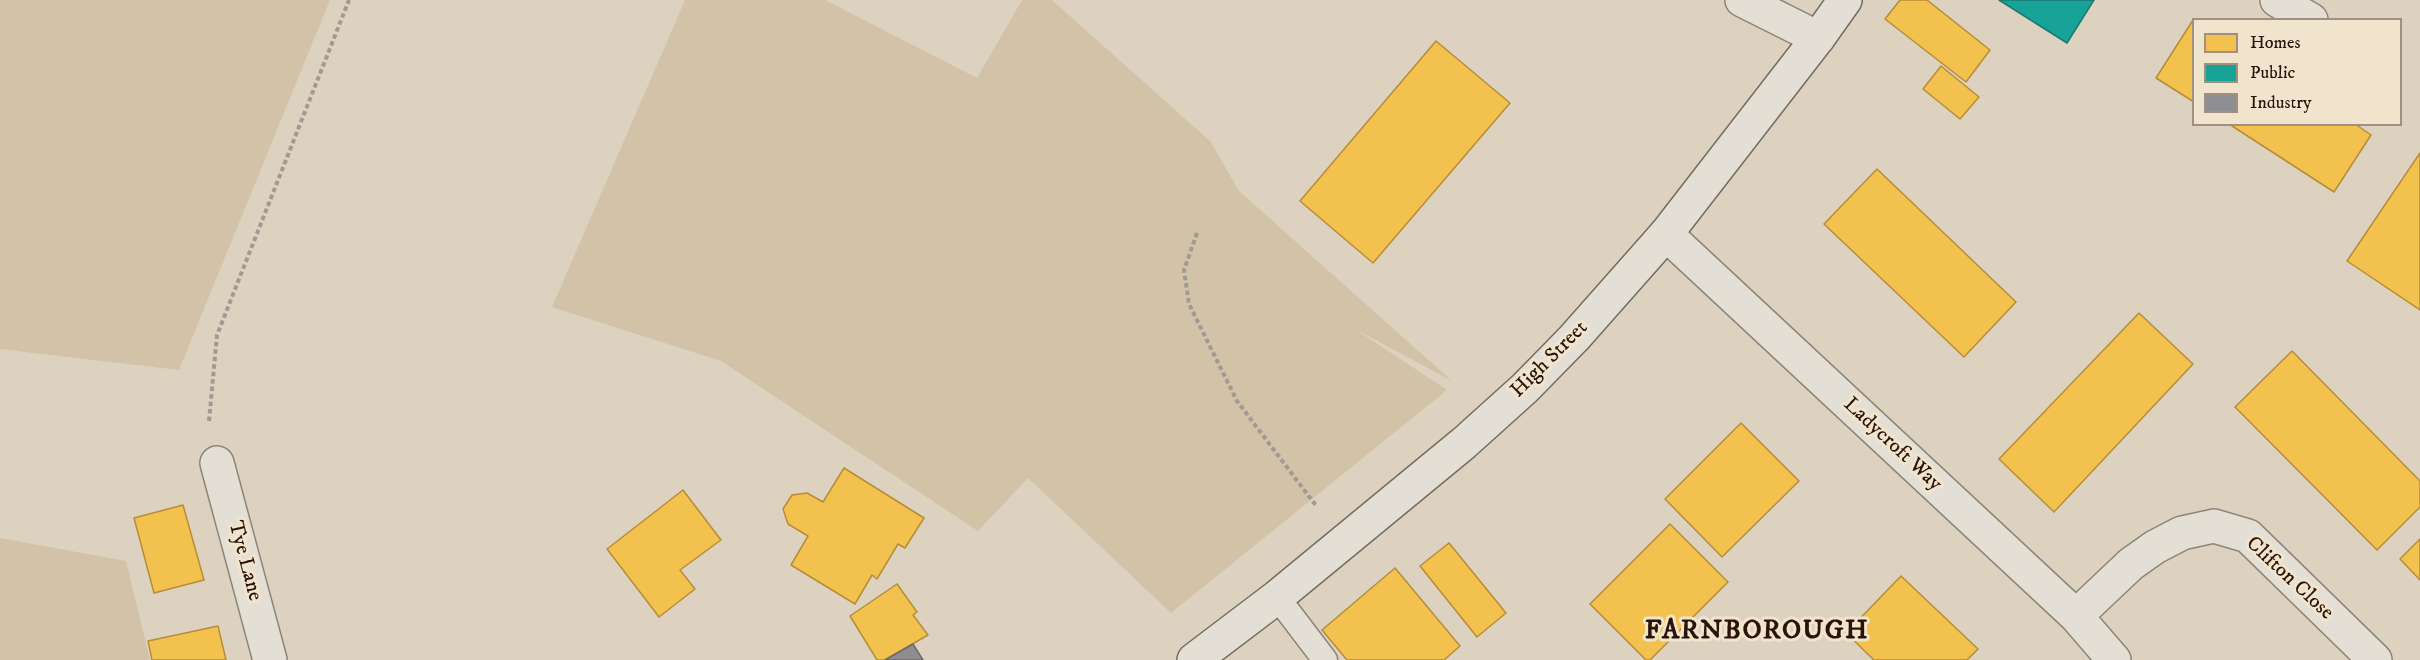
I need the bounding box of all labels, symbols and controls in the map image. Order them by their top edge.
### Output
legend [2192,18,2402,126]
text: Homes [2250,32,2301,54]
text: Public [2250,62,2295,84]
text: Industry [2250,92,2311,114]
street label: High Street [1506,316,1594,404]
street label: Ladycroft Way [1837,393,1947,497]
street label: Tye Lane [221,518,267,604]
street label: Clifton Close [2240,532,2338,626]
district label: FARNBOROUGH [1645,616,1869,648]

